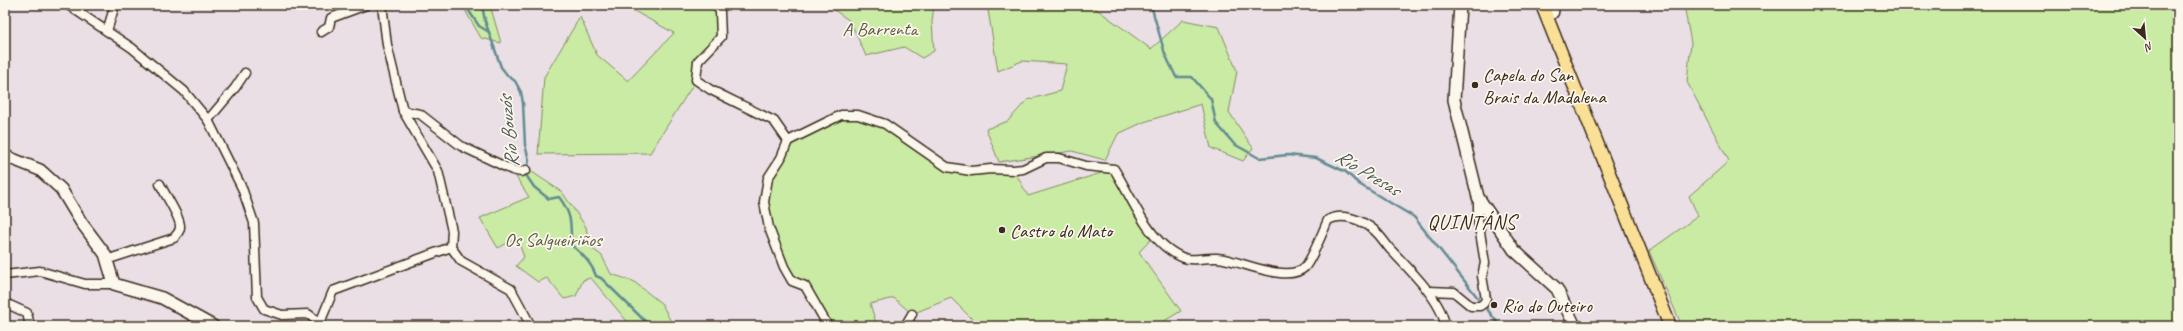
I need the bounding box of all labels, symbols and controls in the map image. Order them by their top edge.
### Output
park label: A Barrenta [843,17,920,41]
north arrow [2125,18,2165,58]
text: N [2141,39,2156,56]
place label: Capela do San Brais da Madalena [1483,63,1607,109]
marker: Capela do San Brais da Madalena [1470,80,1480,90]
water label: Río Bouzós [492,91,525,169]
water label: Río Presas [1331,143,1407,203]
district label: QUINTÁNS [1428,210,1520,235]
place label: Castro do Mato [1010,219,1114,243]
marker: Castro do Mato [997,225,1007,235]
park label: Os Salgueiriños [505,228,604,252]
place label: Río do Outeiro [1502,294,1593,318]
marker: Río do Outeiro [1489,300,1499,310]

